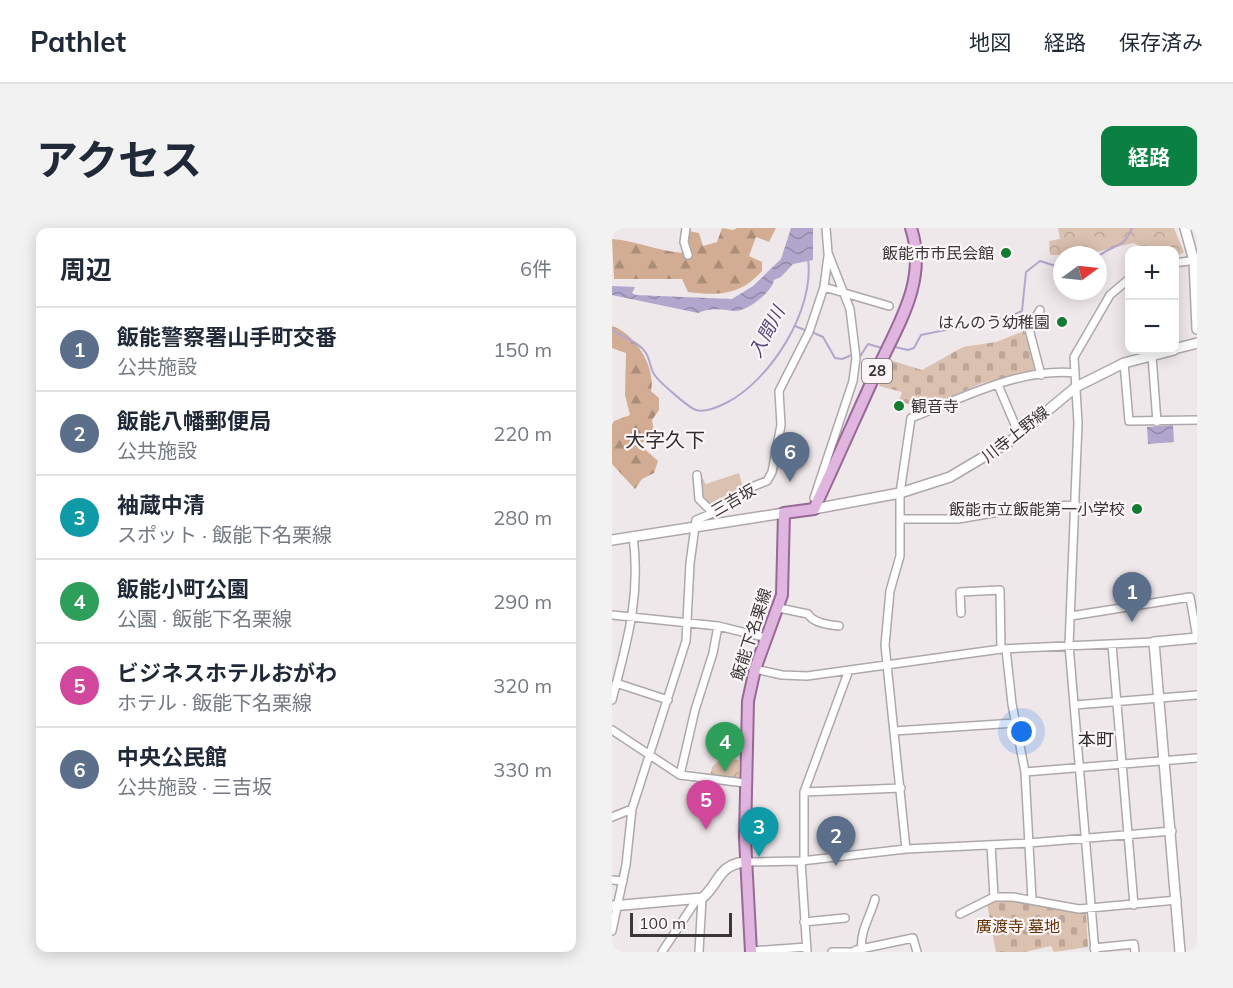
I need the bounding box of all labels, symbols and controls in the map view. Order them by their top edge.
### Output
text: Pathlet [30,24,126,59]
text: 地図 [969,29,1011,55]
text: 経路 [1044,29,1086,55]
text: 保存済み [1119,29,1203,55]
button: 経路 [1101,126,1197,186]
text: アクセス [36,133,202,186]
place label: 飯能市市民会館 [882,243,994,263]
marker: 飯能市市民会館 [999,246,1013,260]
north arrow [1053,246,1107,300]
map controls [1125,246,1179,354]
button: + [1125,246,1179,300]
text: 周辺 [60,253,112,286]
text: 6件 [520,256,552,281]
button: − [1125,300,1179,354]
water label: 入間川 [744,301,790,361]
place label: はんのう幼稚園 [938,312,1050,332]
marker: はんのう幼稚園 [1055,315,1069,329]
text: 飯能警察署山手町交番 [117,323,337,351]
text: 1 [74,337,86,362]
text: 150 m [493,337,552,362]
text: 公共施設 [117,354,197,379]
road number: 28 [862,359,892,383]
place label: 観音寺 [911,396,959,416]
marker: 観音寺 [892,399,906,413]
street label: 川寺上野線 [977,401,1053,467]
text: 飯能八幡郵便局 [117,407,271,435]
text: 2 [74,421,86,446]
text: 220 m [493,421,552,446]
district label: 大字久下 [625,427,705,452]
pin: 6 [770,432,810,482]
text: 公共施設 [117,438,197,463]
street label: 三吉坂 [707,479,759,521]
text: 袖蔵中清 [117,491,205,519]
place label: 飯能市立飯能第一小学校 [949,499,1125,519]
marker: 飯能市立飯能第一小学校 [1130,502,1144,516]
text: 3 [74,505,86,530]
text: 280 m [493,505,552,530]
text: スポット · 飯能下名栗線 [117,522,332,547]
pin: 1 [1112,572,1152,622]
text: 飯能小町公園 [117,575,249,603]
street label: 飯能下名栗線 [727,585,775,683]
text: 4 [74,589,86,614]
text: 290 m [493,589,552,614]
text: 公園 · 飯能下名栗線 [117,606,292,631]
text: ビジネスホテルおがわ [117,659,337,687]
text: 5 [74,673,86,698]
text: 320 m [493,673,552,698]
text: ホテル · 飯能下名栗線 [117,690,312,715]
your location [1007,717,1036,746]
pin: 4 [706,722,744,772]
district label: 本町 [1078,728,1114,751]
text: 中央公民館 [117,743,227,771]
text: 6 [74,757,86,782]
text: 330 m [493,757,552,782]
text: 公共施設 · 三吉坂 [117,774,272,799]
pin: 5 [686,780,725,830]
pin: 3 [740,808,778,857]
pin: 2 [816,816,856,866]
scale bar [630,910,732,938]
text: 100 m [639,913,686,933]
park label: 廣渡寺 墓地 [976,916,1060,936]

